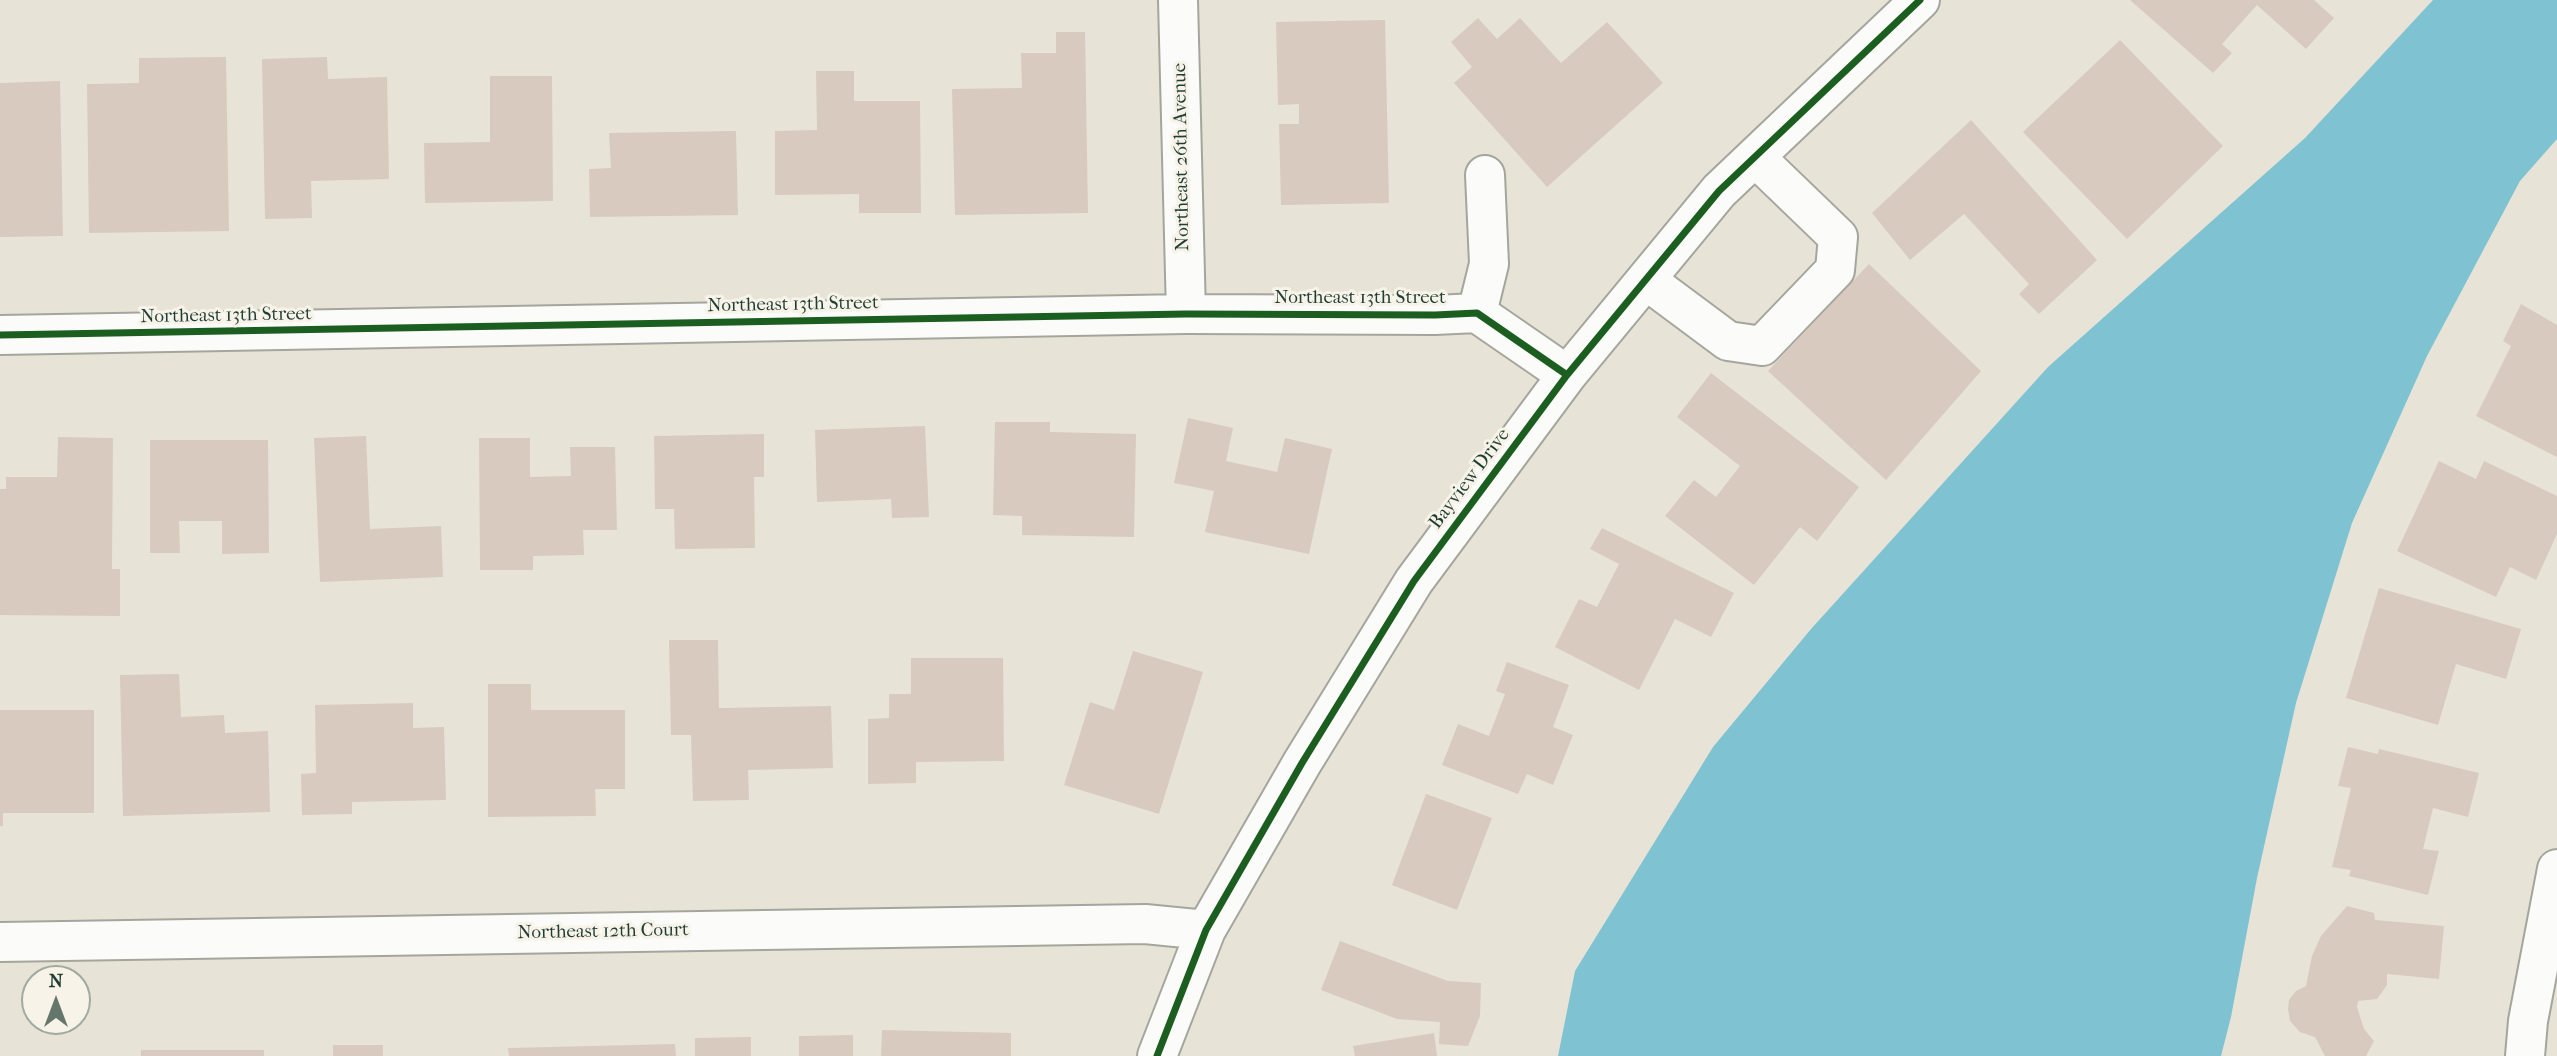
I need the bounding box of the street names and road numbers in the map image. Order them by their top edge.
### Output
street label: Northeast 26th Avenue [1169,63,1195,251]
street label: Northeast 13th Street [1274,287,1446,309]
street label: Northeast 13th Street [707,292,879,318]
street label: Northeast 13th Street [140,303,312,329]
street label: Bayview Drive [1425,424,1515,534]
street label: Northeast 12th Court [517,919,689,945]

